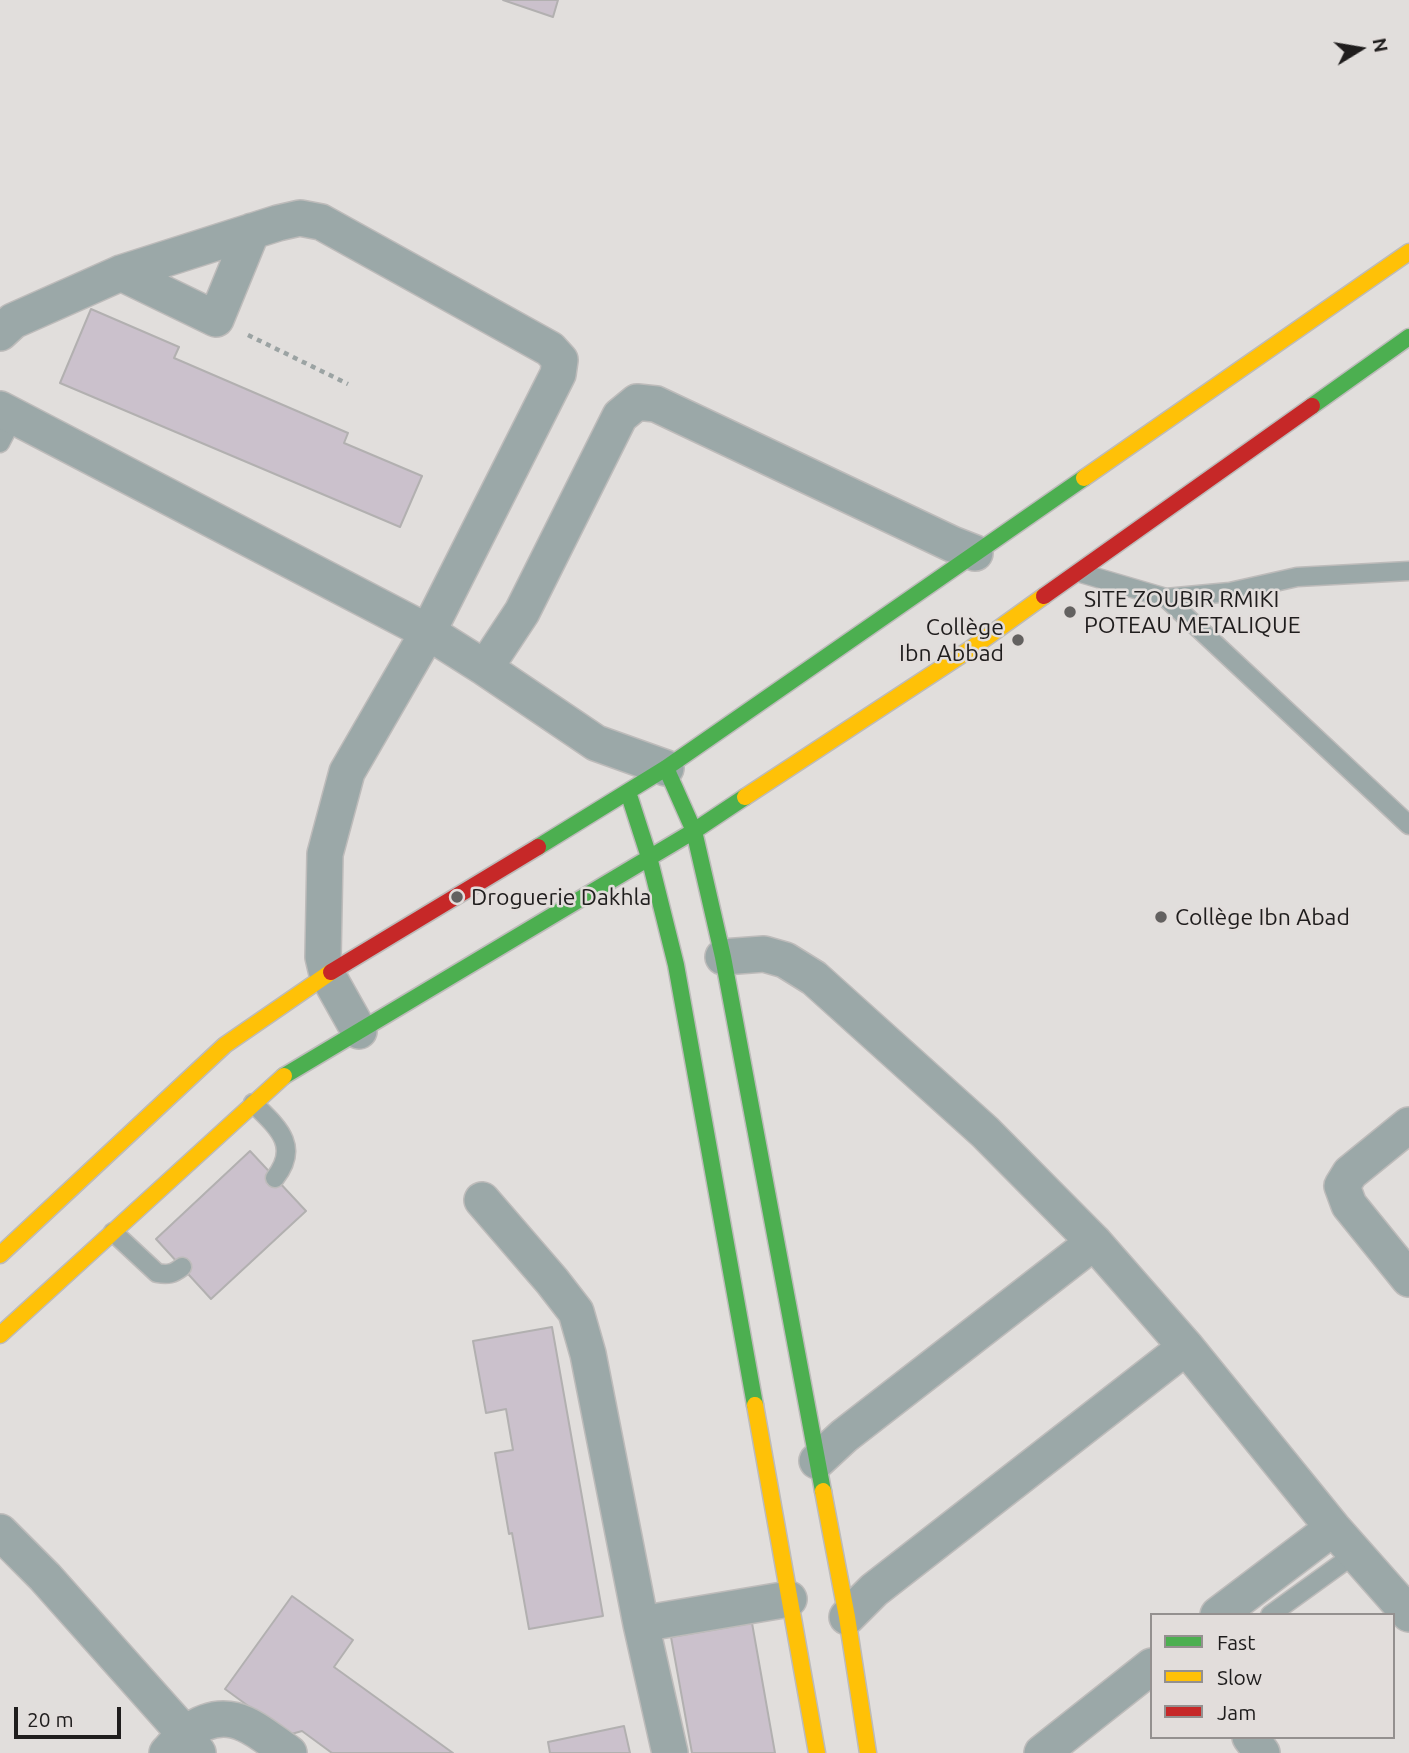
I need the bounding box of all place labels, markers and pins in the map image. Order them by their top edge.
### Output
place label: SITE ZOUBIR RMIKI POTEAU METALIQUE [1084,585,1301,639]
marker: SITE ZOUBIR RMIKI POTEAU METALIQUE [1062,604,1078,620]
place label: Collège Ibn Abbad [899,613,1004,667]
marker: Collège Ibn Abbad [1010,632,1026,648]
place label: Droguerie Dakhla [471,883,651,911]
marker: Droguerie Dakhla [449,889,465,905]
place label: Collège Ibn Abad [1175,903,1350,931]
marker: Collège Ibn Abad [1153,909,1169,925]

